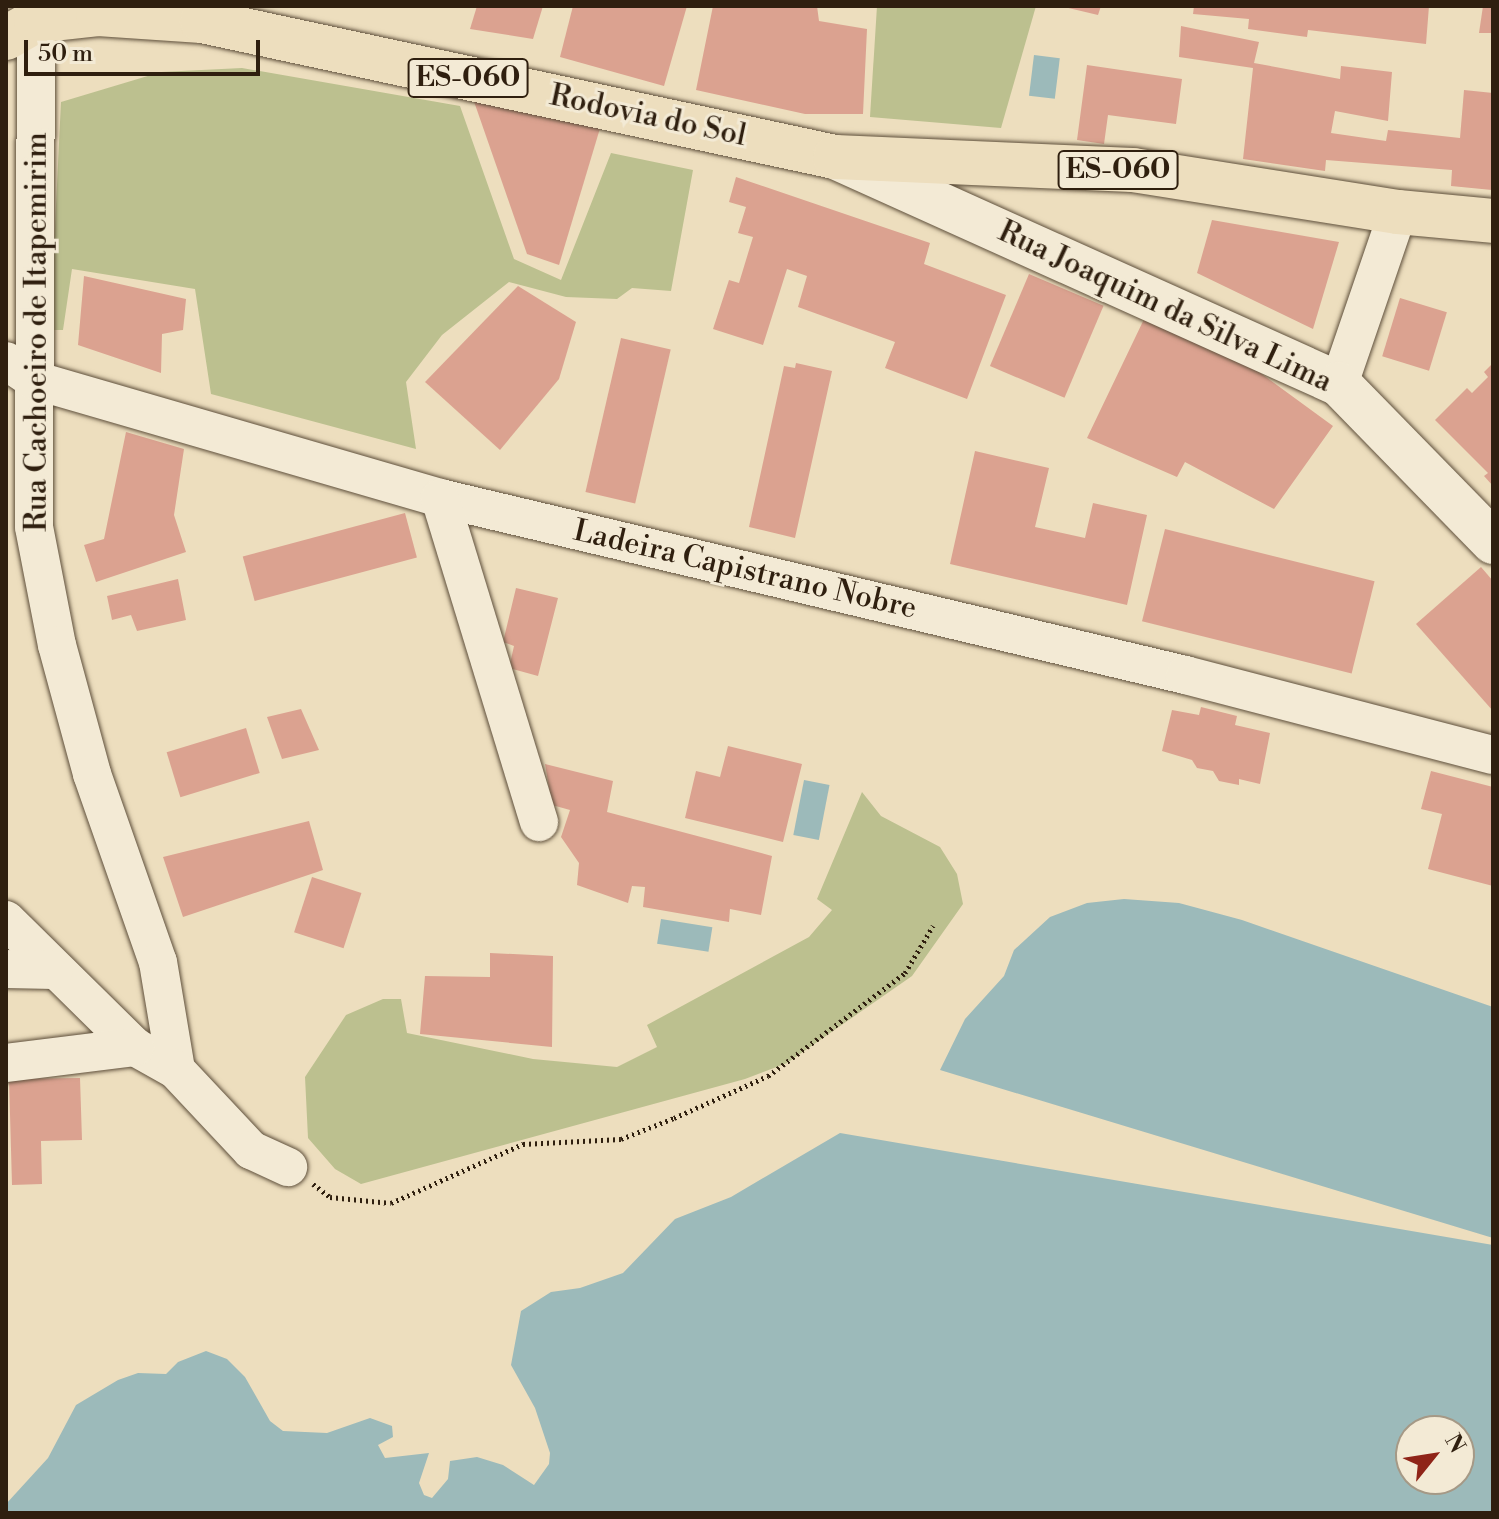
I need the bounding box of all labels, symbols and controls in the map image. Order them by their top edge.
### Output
scale bar [28,24,264,74]
text: 50 m [38,39,93,69]
road number: ES-060 [406,54,530,102]
street label: Rodovia do Sol [546,78,750,154]
street label: Rua Cachoeiro de Itapemirim [19,132,55,532]
road number: ES-060 [1056,146,1180,194]
street label: Rua Joaquim da Silva Lima [992,214,1338,400]
street label: Ladeira Capistrano Nobre [570,513,920,627]
north arrow [1395,1415,1475,1495]
text: N [1438,1429,1471,1458]

